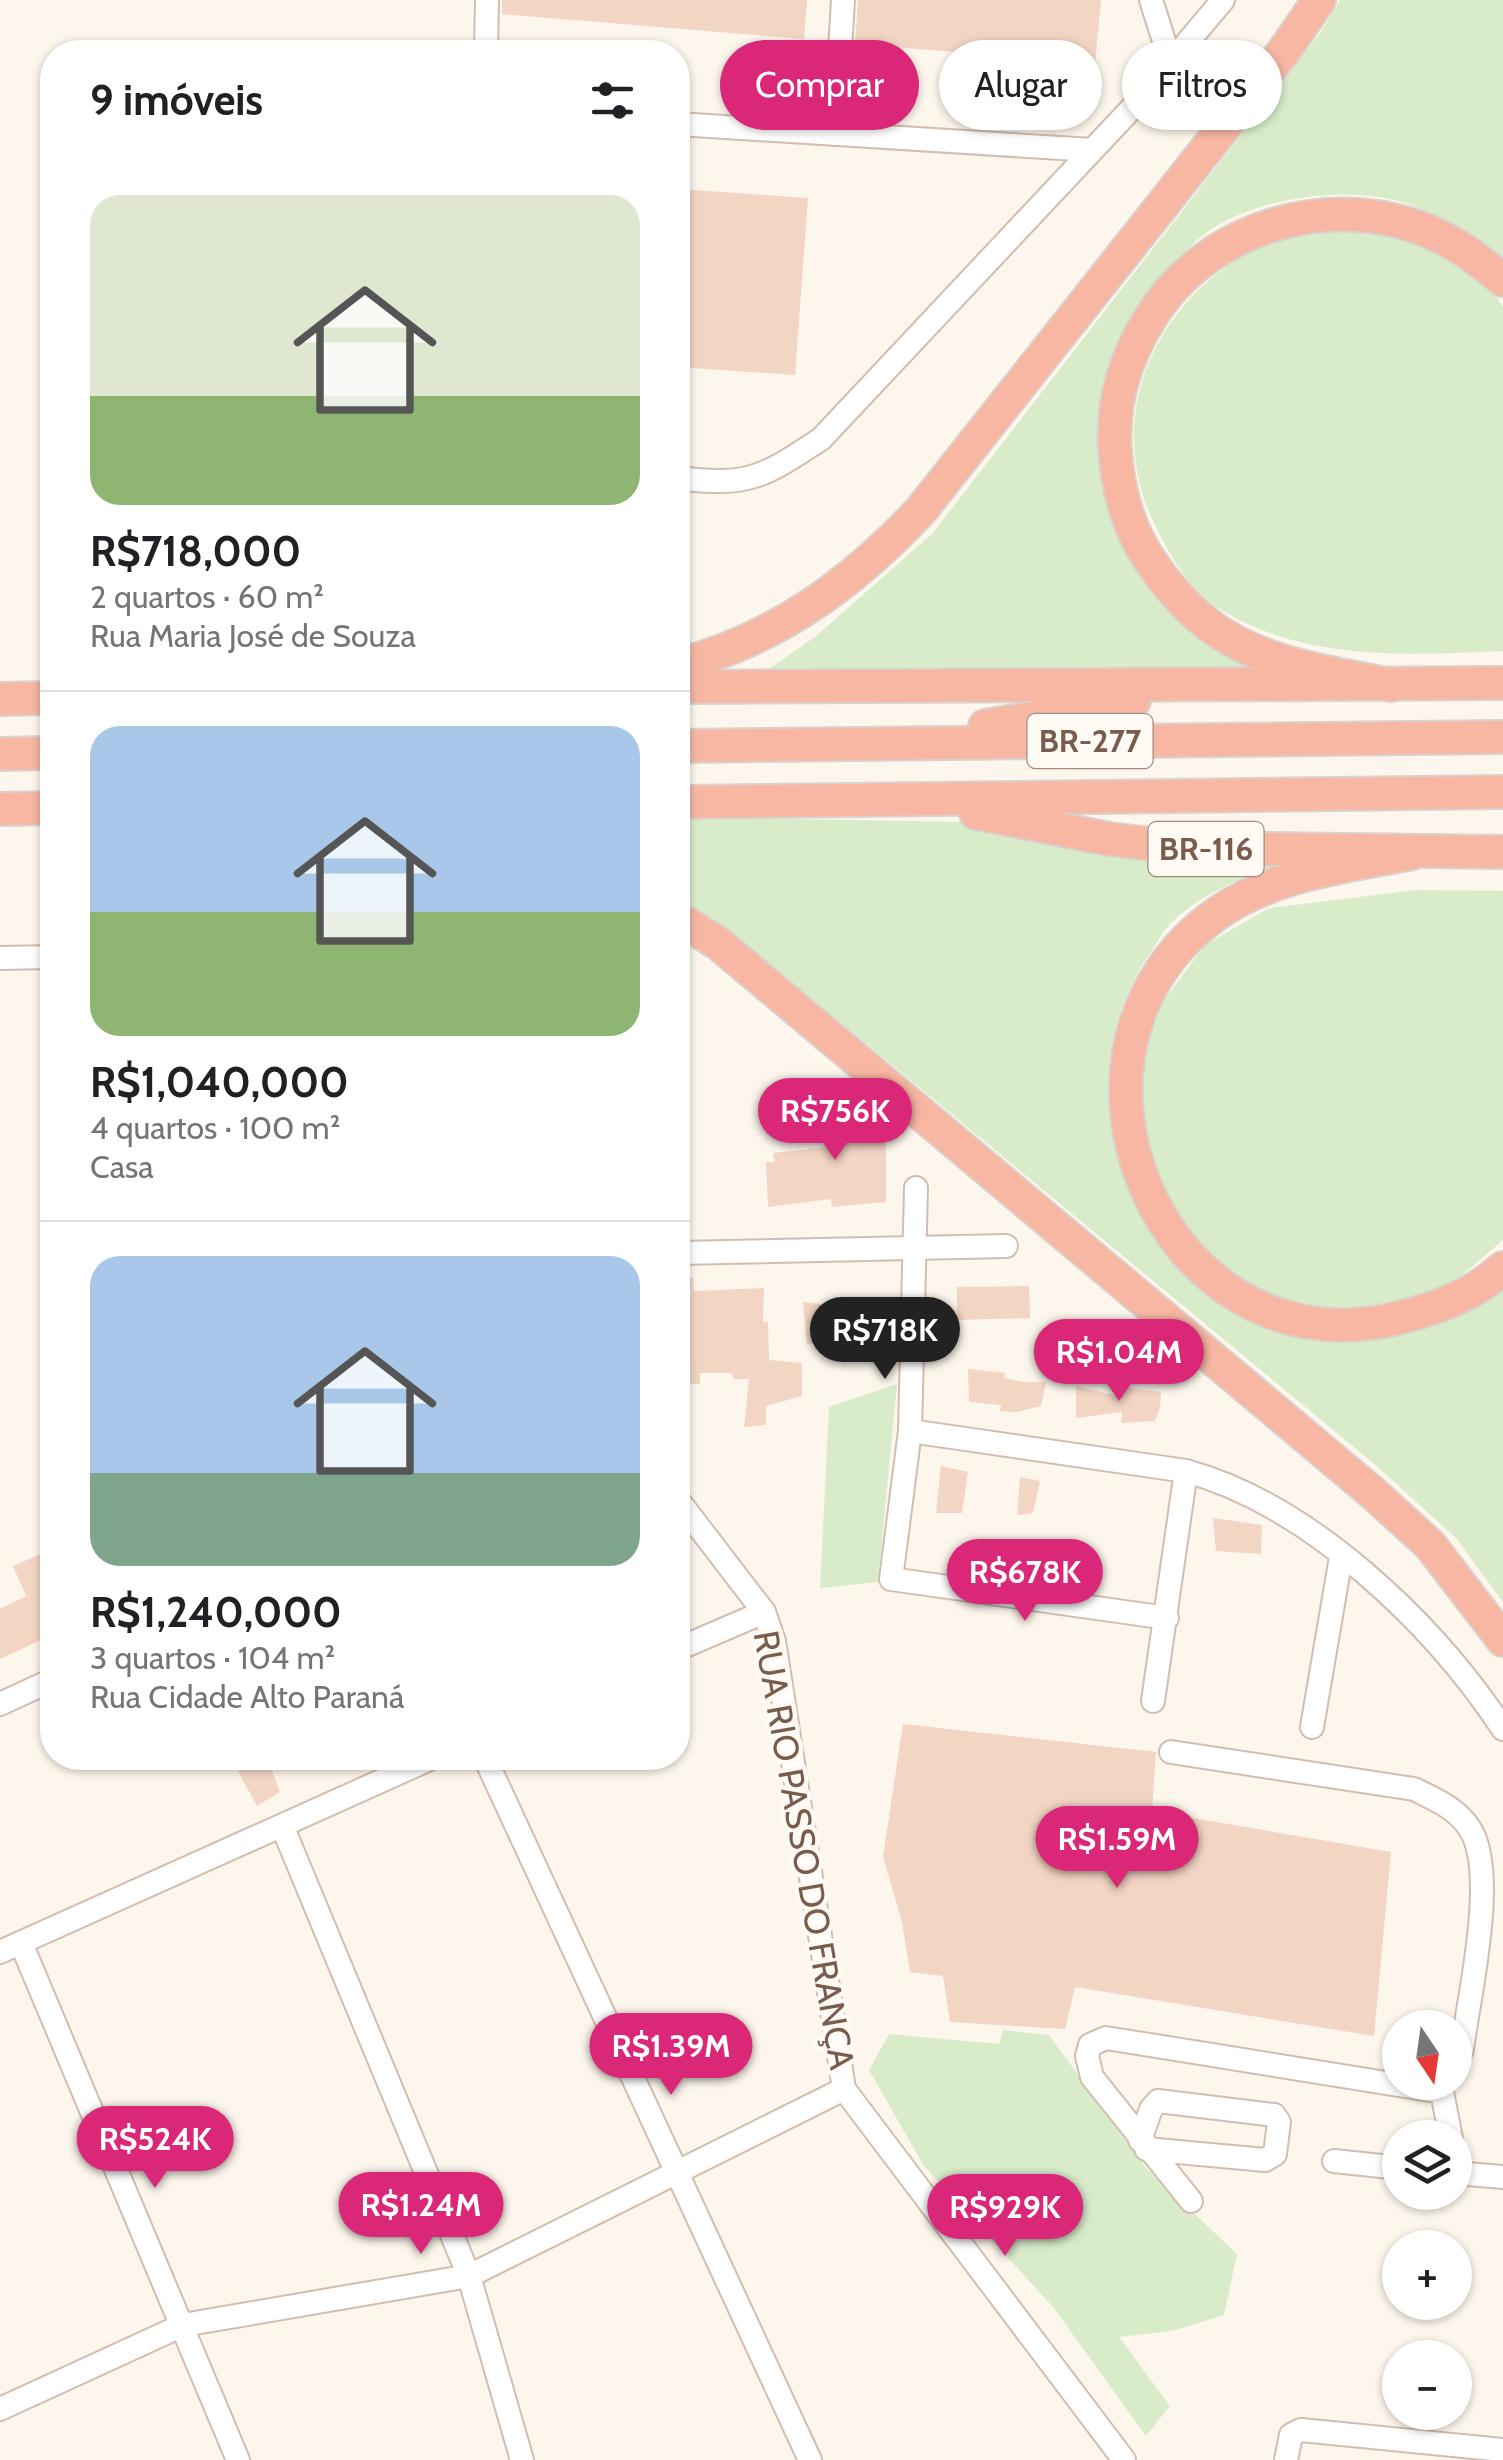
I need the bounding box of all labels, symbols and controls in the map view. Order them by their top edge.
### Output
chip: Comprar [720,40,919,130]
chip: Alugar [939,40,1102,130]
chip: Filtros [1122,40,1282,130]
icon: filters [585,73,640,128]
text: 9 imóveis [90,74,263,126]
icon: home [275,260,455,440]
text: R$718,000 [90,525,301,577]
text: 2 quartos · 60 m² [90,577,324,616]
text: Rua Maria José de Souza [90,616,416,655]
road number: BR-277 [1028,714,1152,768]
icon: home [275,791,455,971]
road number: BR-116 [1148,822,1264,876]
text: R$1,040,000 [90,1056,349,1108]
pin: R$756K [754,1078,916,1163]
text: R$756K [780,1091,890,1130]
text: 4 quartos · 100 m² [90,1108,340,1147]
text: Casa [90,1147,154,1186]
pin: R$718K [804,1297,966,1382]
text: R$718K [832,1310,938,1349]
pin: R$1.04M [1027,1319,1211,1404]
icon: home [275,1321,455,1501]
text: R$1.04M [1056,1332,1182,1371]
pin: R$678K [944,1539,1106,1624]
text: R$678K [969,1552,1081,1591]
text: R$1,240,000 [90,1586,342,1638]
street label: RUA RIO PASSO DO FRANÇA [745,1627,864,2073]
text: 3 quartos · 104 m² [90,1638,335,1677]
text: Rua Cidade Alto Paraná [90,1677,404,1716]
pin: R$1.59M [1025,1806,1209,1891]
text: R$1.59M [1057,1819,1177,1858]
north arrow [1382,2010,1472,2100]
map controls [1382,2010,1472,2430]
pin: R$1.39M [579,2013,763,2098]
text: R$1.39M [611,2026,731,2065]
pin: R$524K [74,2106,236,2191]
text: R$524K [99,2119,211,2158]
button: layers [1382,2120,1472,2210]
pin: R$1.24M [329,2172,513,2257]
pin: R$929K [924,2174,1086,2259]
text: R$1.24M [361,2185,481,2224]
text: R$929K [949,2187,1061,2226]
button: + [1382,2230,1472,2320]
button: − [1382,2340,1472,2430]

